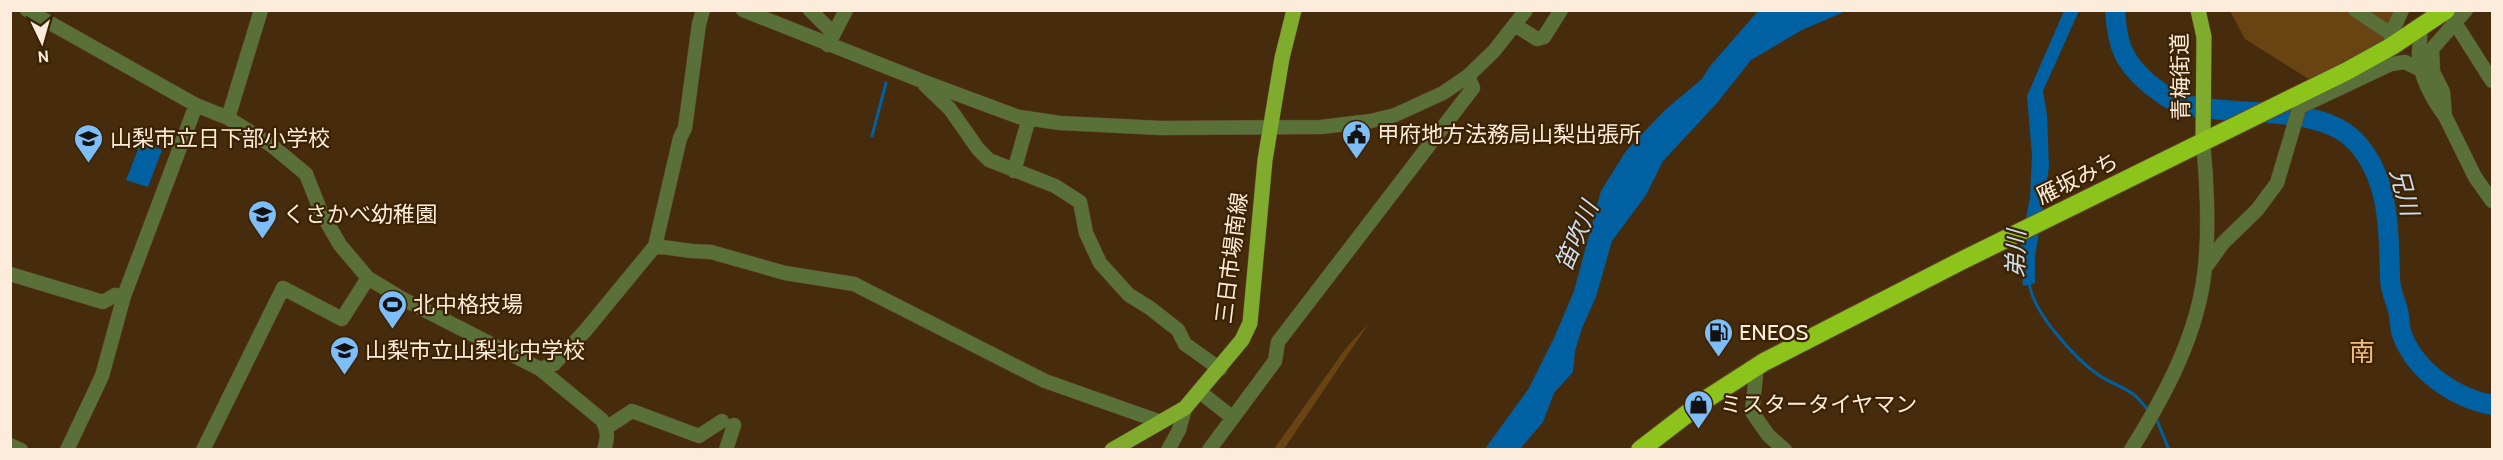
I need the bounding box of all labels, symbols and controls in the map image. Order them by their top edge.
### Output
north arrow [12,12,72,72]
street label: 青梅街道 [2166,33,2195,121]
text: N [37,46,50,66]
public building icon: 甲府地方法務局山梨出張所 [1340,118,1372,160]
place label: 甲府地方法務局山梨出張所 [1377,121,1641,148]
school or university icon: 山梨市立日下部小学校 [73,122,105,164]
place label: 山梨市立日下部小学校 [110,125,330,152]
street label: 雁坂みち [2032,147,2123,210]
water label: 兄川 [2384,165,2425,222]
street label: 三日市場南線 [1210,191,1253,325]
water label: 笛吹川 [1549,194,1605,275]
school or university icon: くさかべ幼稚園 [246,198,278,240]
place label: くさかべ幼稚園 [283,201,437,228]
water label: 弟川 [2000,226,2031,278]
sports icon: 北中格技場 [376,288,408,330]
place label: 北中格技場 [413,291,523,318]
fuel station icon: ENEOS [1702,316,1734,358]
place label: ENEOS [1739,319,1809,346]
school or university icon: 山梨市立山梨北中学校 [328,334,360,376]
district label: 南 [2349,336,2375,368]
place label: 山梨市立山梨北中学校 [365,337,585,364]
shop icon: ミスタータイヤマン [1683,388,1715,430]
place label: ミスタータイヤマン [1720,391,1917,418]

